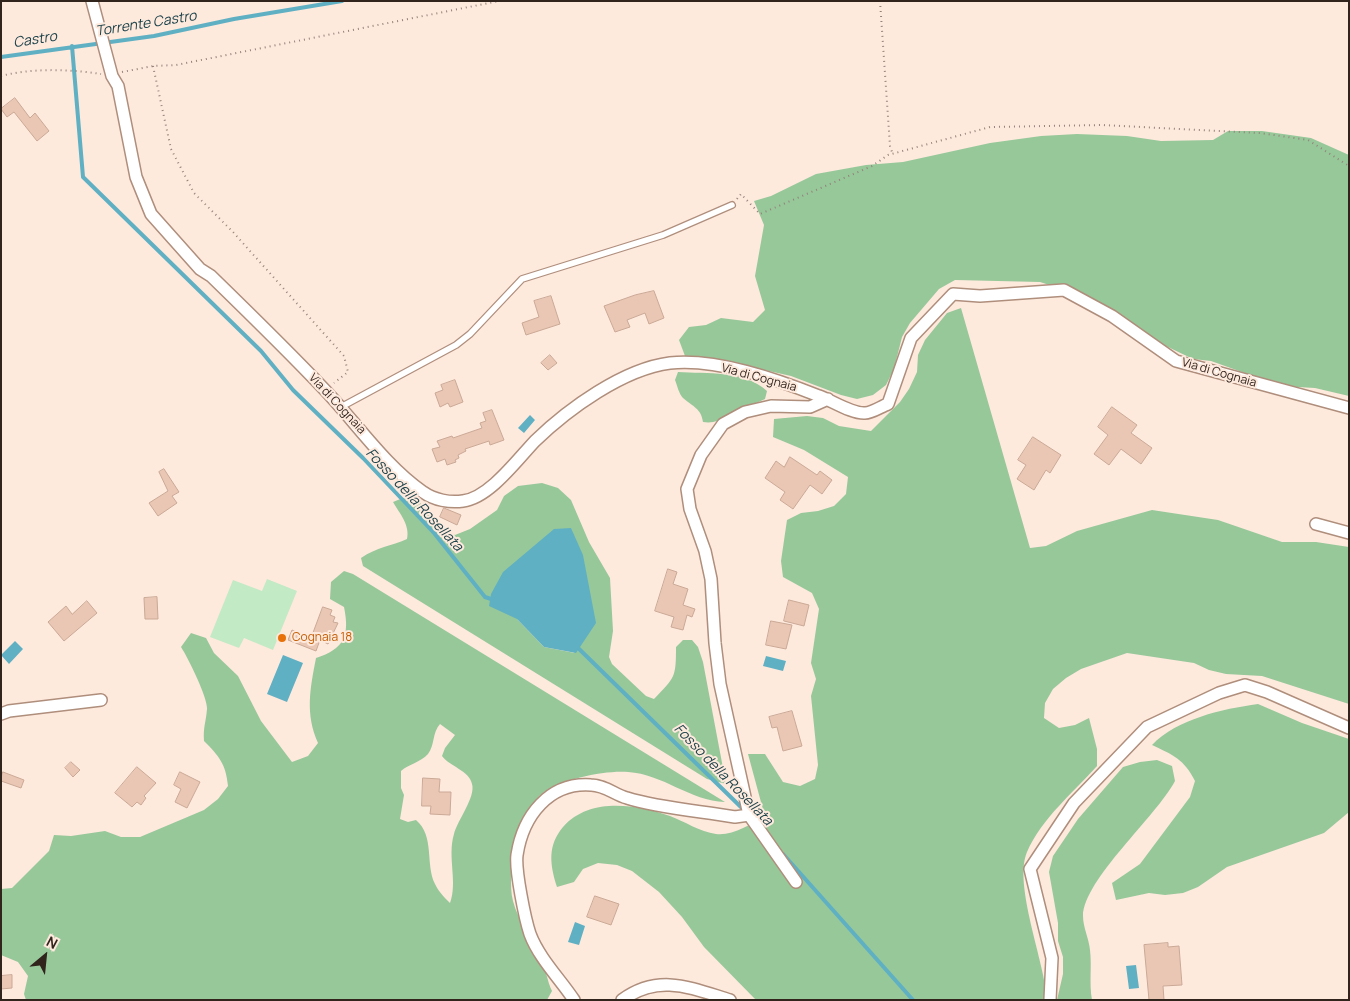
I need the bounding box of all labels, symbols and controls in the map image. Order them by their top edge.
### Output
water label: Torrente Castro [94,8,198,40]
water label: Castro [12,28,58,52]
street label: Via di Cognaia [1180,355,1258,391]
street label: Via di Cognaia [720,361,798,395]
street label: Via di Cognaia [305,371,369,437]
water label: Fosso della Rosellata [362,445,466,555]
place label: Cognaia 18 [292,631,352,645]
marker: Cognaia 18 [276,632,288,644]
water label: Fosso della Rosellata [670,721,776,829]
north arrow [20,931,70,981]
text: N [43,932,61,953]

